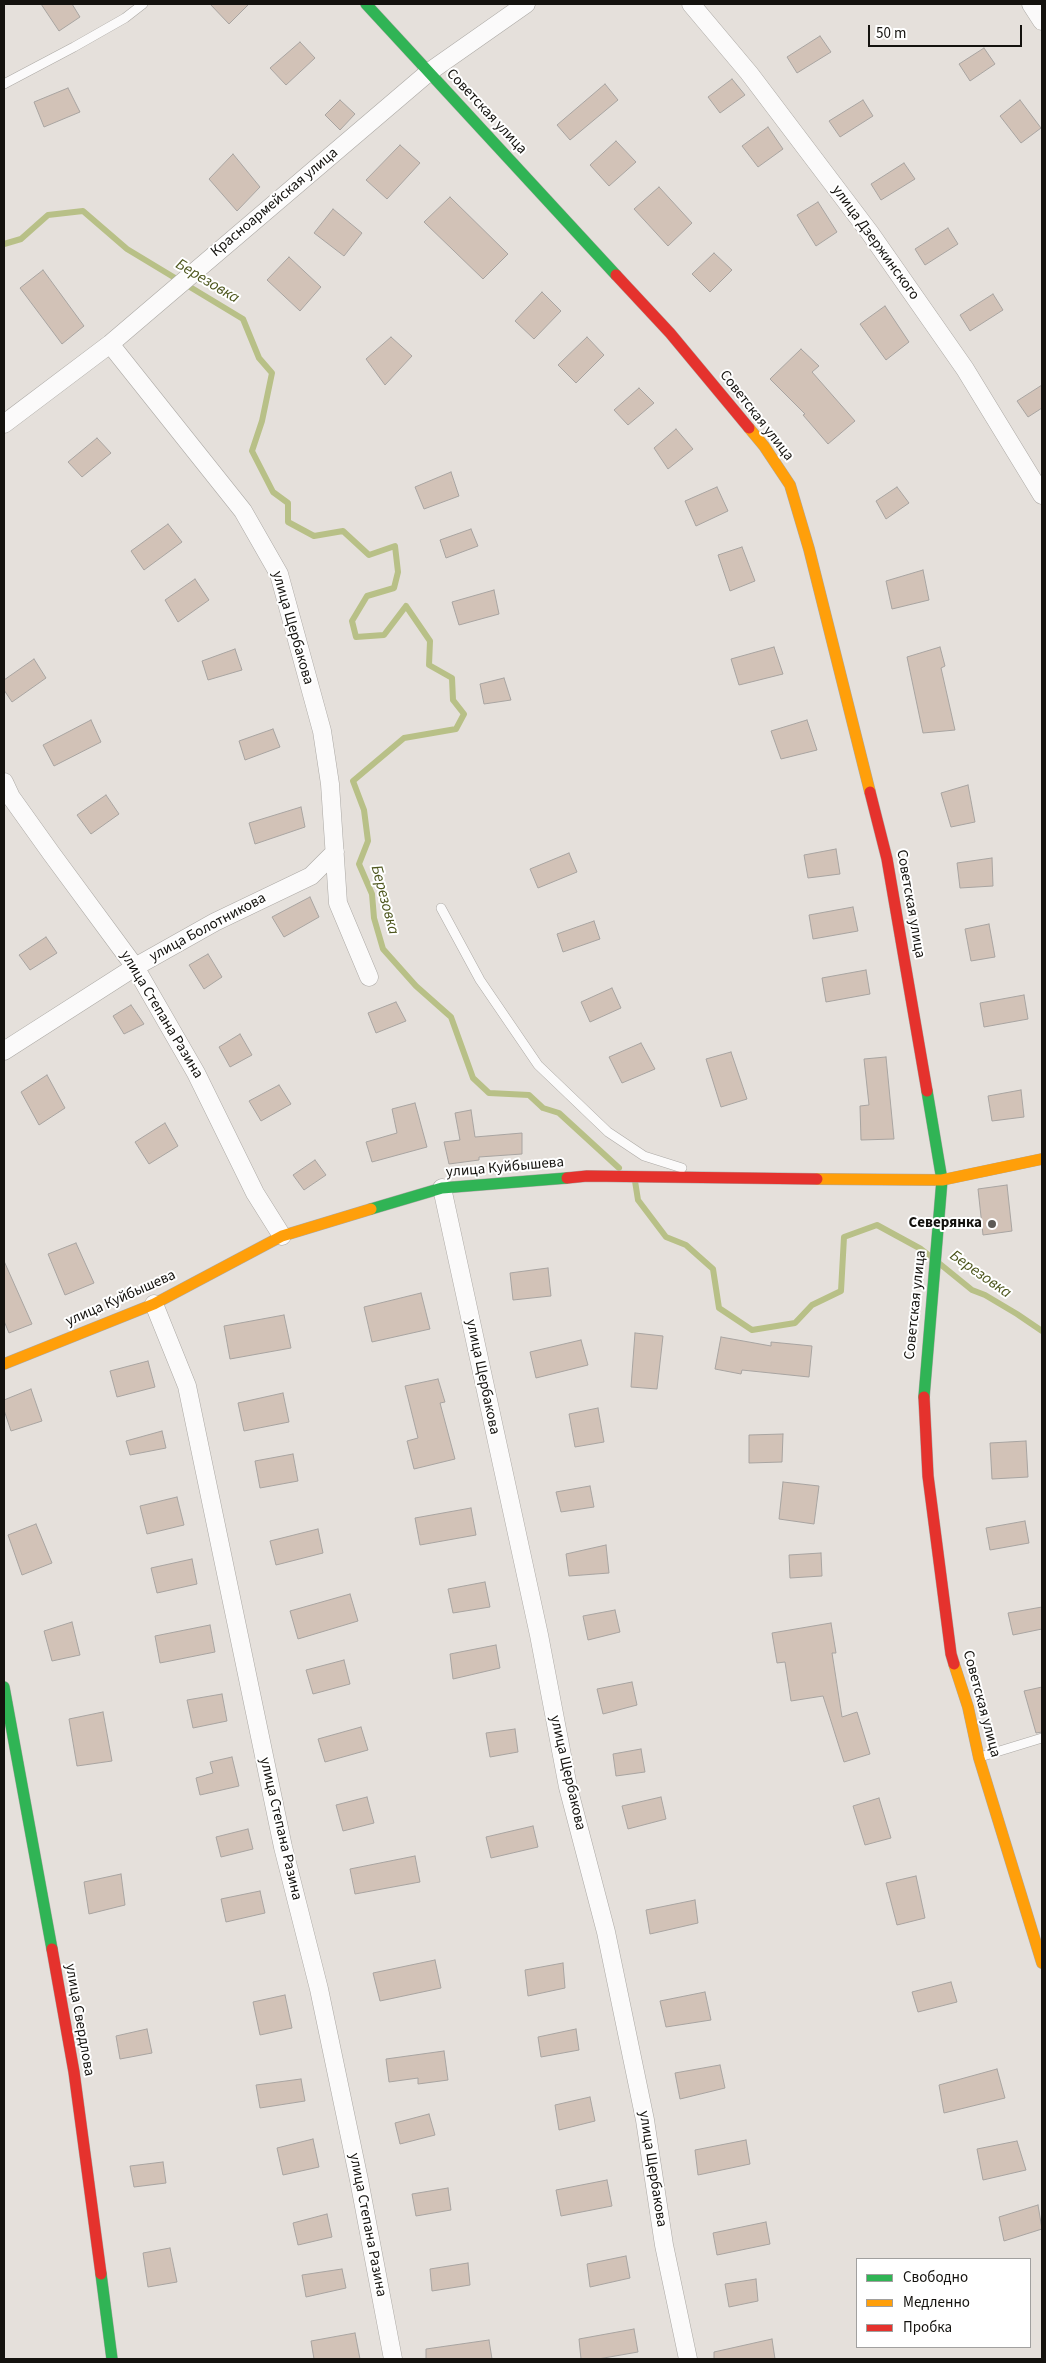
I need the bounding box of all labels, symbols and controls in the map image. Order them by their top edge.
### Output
scale bar [871,15,1025,47]
text: 50 m [876,23,906,44]
street label: Советская улица [442,66,530,158]
street label: Красноармейская улица [208,144,342,262]
street label: улица Дзержинского [827,182,923,304]
water label: Березовка [172,255,242,309]
street label: Советская улица [715,367,797,465]
street label: улица Щербакова [267,569,317,687]
street label: Советская улица [892,848,928,960]
water label: Березовка [366,863,402,937]
street label: улица Болотникова [147,890,269,966]
street label: улица Степана Разина [116,948,206,1082]
street label: улица Куйбышева [445,1154,565,1182]
place label: Северянка [908,1215,982,1233]
marker: Северянка [986,1218,998,1230]
water label: Березовка [945,1247,1015,1303]
street label: Советская улица [901,1249,931,1361]
street label: улица Куйбышева [63,1267,179,1331]
street label: улица Щербакова [461,1318,503,1436]
street label: Советская улица [958,1649,1004,1759]
street label: улица Щербакова [545,1714,589,1832]
street label: улица Степана Разина [255,1756,305,1902]
street label: улица Свердлова [60,1962,98,2078]
street label: улица Щербакова [634,2110,670,2228]
street label: улица Степана Разина [344,2152,390,2298]
legend [856,2258,1031,2348]
text: Свободно [903,2267,968,2288]
text: Медленно [903,2292,970,2313]
text: Пробка [903,2317,952,2338]

